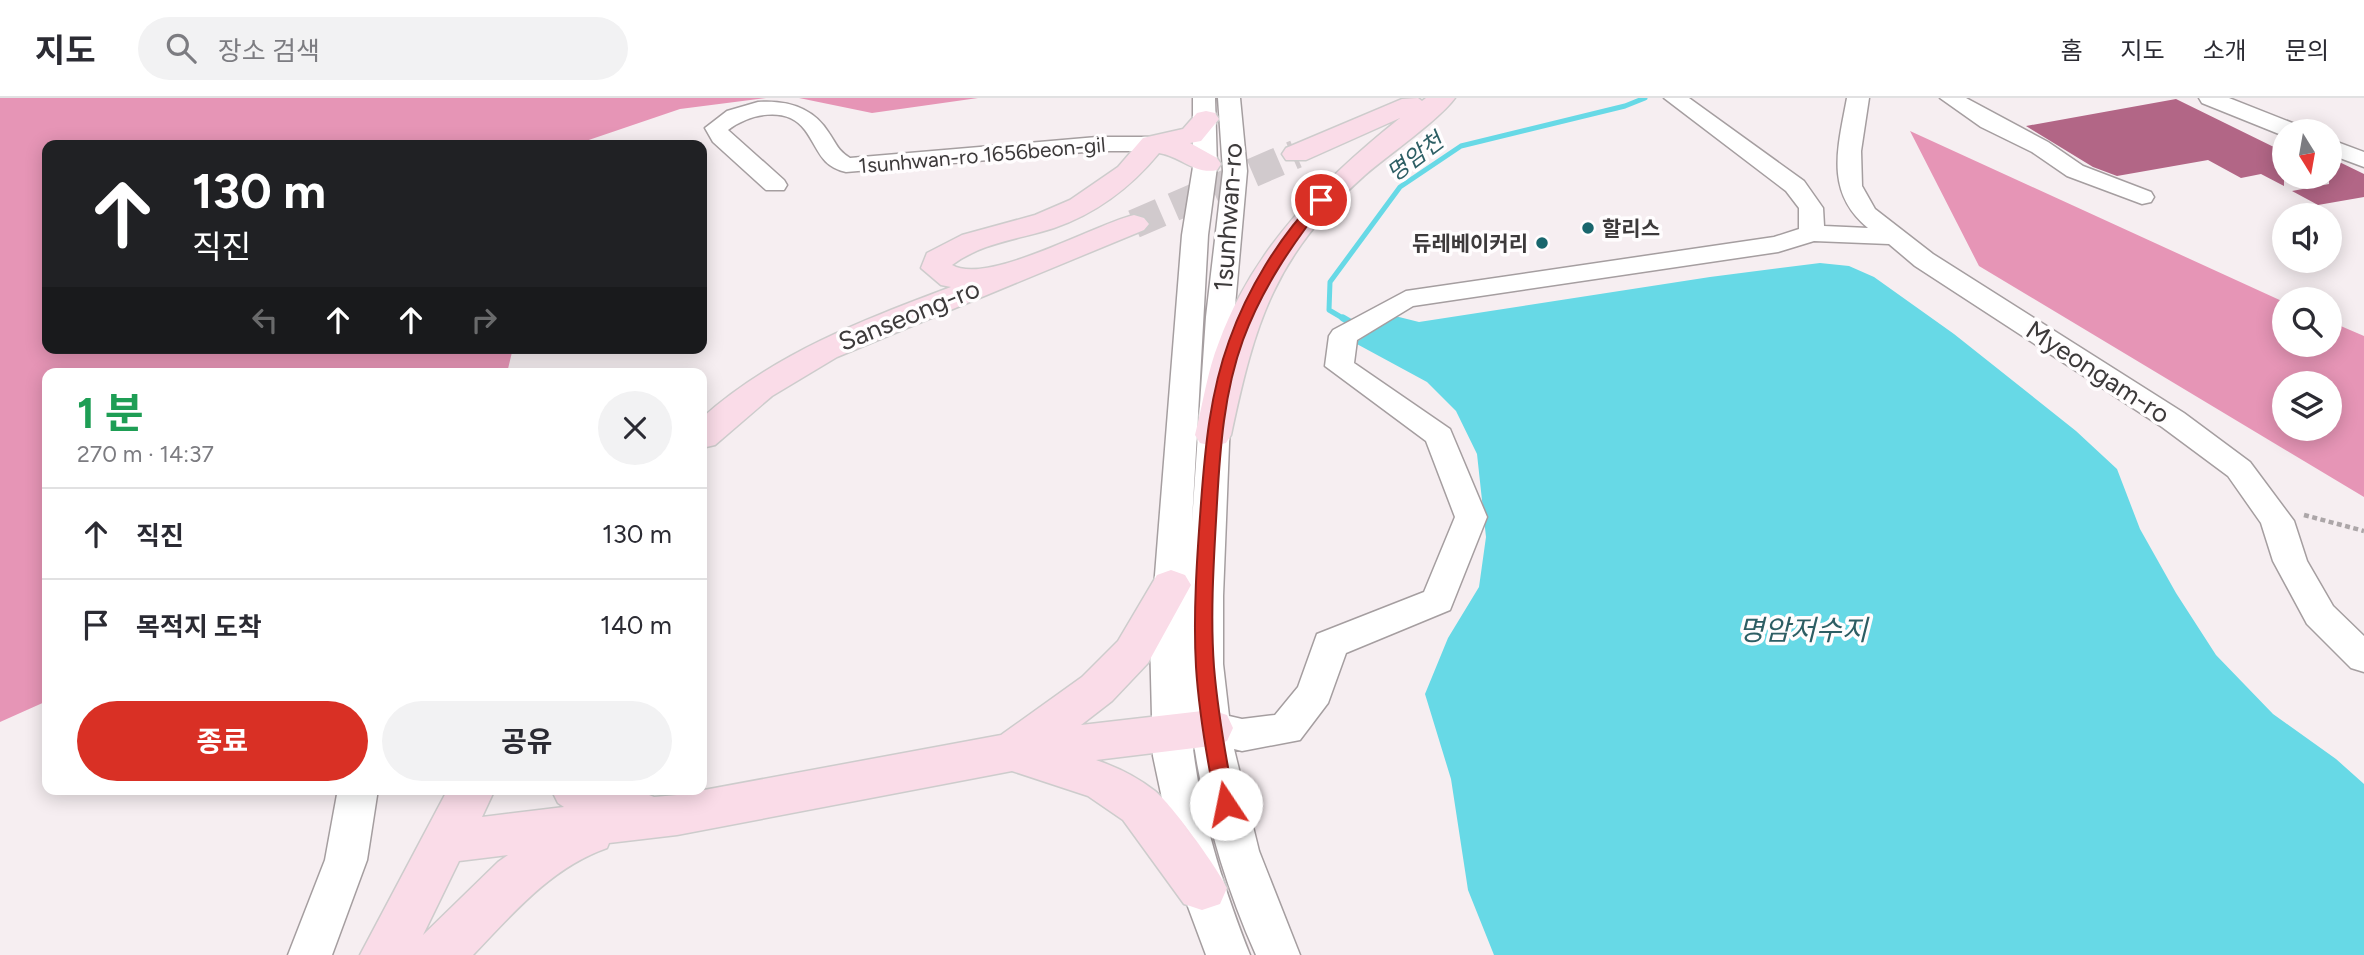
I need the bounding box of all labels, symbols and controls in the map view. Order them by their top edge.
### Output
search box [138,17,628,80]
icon: search [162,29,200,67]
text: 지도 [35,31,96,70]
text: 장소 검색 [218,35,320,67]
text: 홈 [2060,36,2082,65]
text: 지도 [2120,36,2165,65]
text: 소개 [2203,36,2247,65]
text: 문의 [2285,36,2329,65]
north arrow [2272,119,2342,189]
map controls [2272,119,2342,441]
water label: 명암천 [1381,125,1451,187]
street label: 1sunhwan-ro 1656beon-gil [857,132,1107,178]
street label: 1sunhwan-ro [1207,142,1249,292]
text: 130 m [192,161,326,220]
icon: ahead [77,168,168,259]
pin [1291,170,1351,230]
icon: arrive [1302,181,1340,219]
button: sound [2272,203,2342,273]
place label: 할리스 [1602,216,1660,241]
marker: 할리스 [1580,220,1596,236]
text: 직진 [192,228,251,266]
place label: 듀레베이커리 [1412,231,1528,256]
marker: 듀레베이커리 [1534,235,1550,251]
street label: Sanseong-ro [834,272,984,358]
button: search [2272,287,2342,357]
icon: left [246,301,284,339]
icon: ahead [319,301,357,339]
icon: ahead [392,301,430,339]
icon: right [465,301,503,339]
street label: Myeongam-ro [2020,314,2176,430]
button: layers [2272,371,2342,441]
text: 1 분 [77,388,143,439]
button: close [598,391,672,465]
text: 270 m · 14:37 [77,440,214,468]
icon: ahead [77,515,115,553]
text: 130 m [602,518,672,550]
text: 직진 [136,520,184,552]
icon: arrive [77,606,115,644]
text: 140 m [600,609,672,641]
text: 목적지 도착 [136,611,262,643]
water label: 명암저수지 [1739,613,1870,647]
button: 종료 [77,701,368,781]
button: 공유 [382,701,672,781]
position arrow [1189,767,1263,841]

